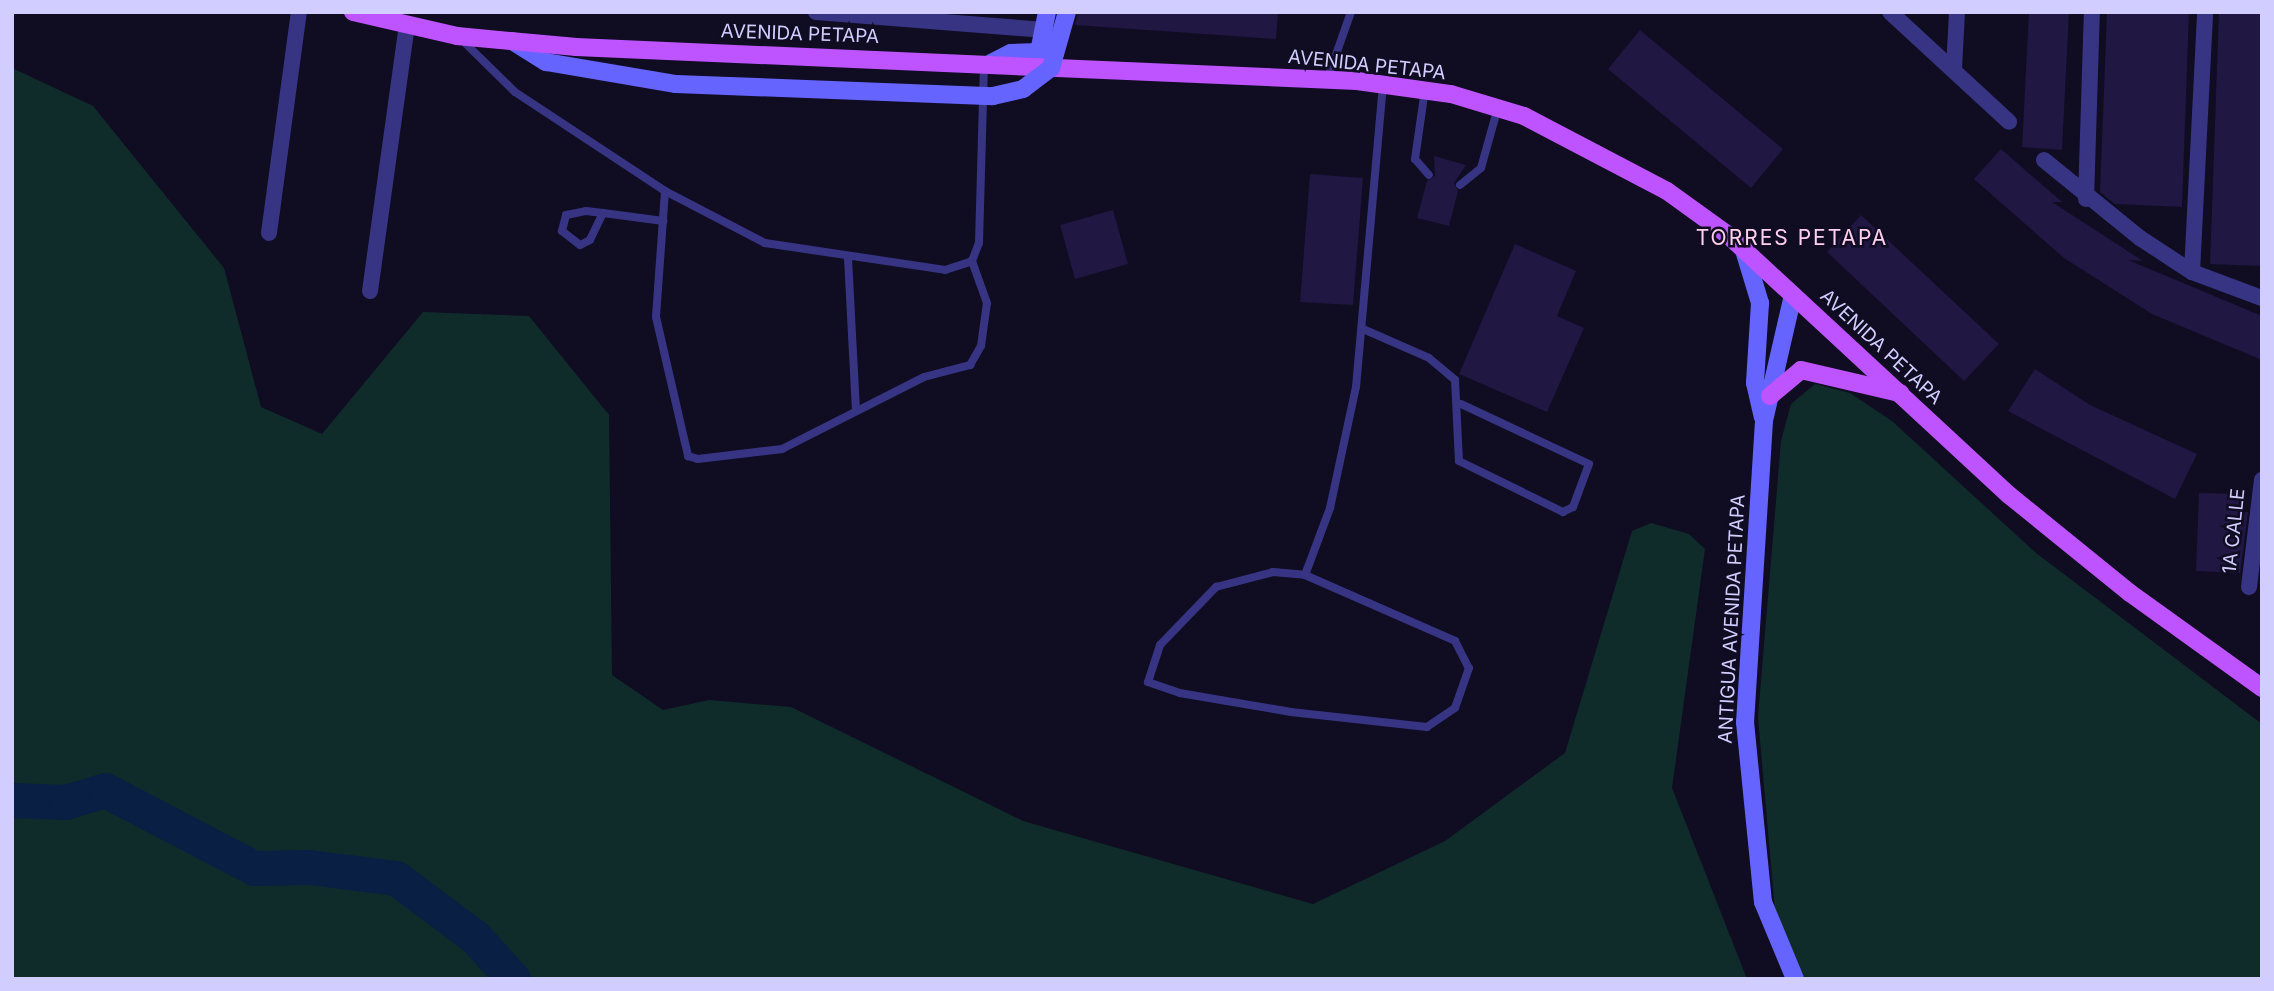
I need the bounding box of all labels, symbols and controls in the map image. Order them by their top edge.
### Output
street label: AVENIDA PETAPA [720,20,880,48]
street label: AVENIDA PETAPA [1287,45,1447,85]
district label: TORRES PETAPA [1697,225,1887,251]
street label: AVENIDA PETAPA [1815,285,1947,409]
street label: 1A CALLE [2218,487,2250,575]
street label: ANTIGUA AVENIDA PETAPA [1714,494,1750,744]

